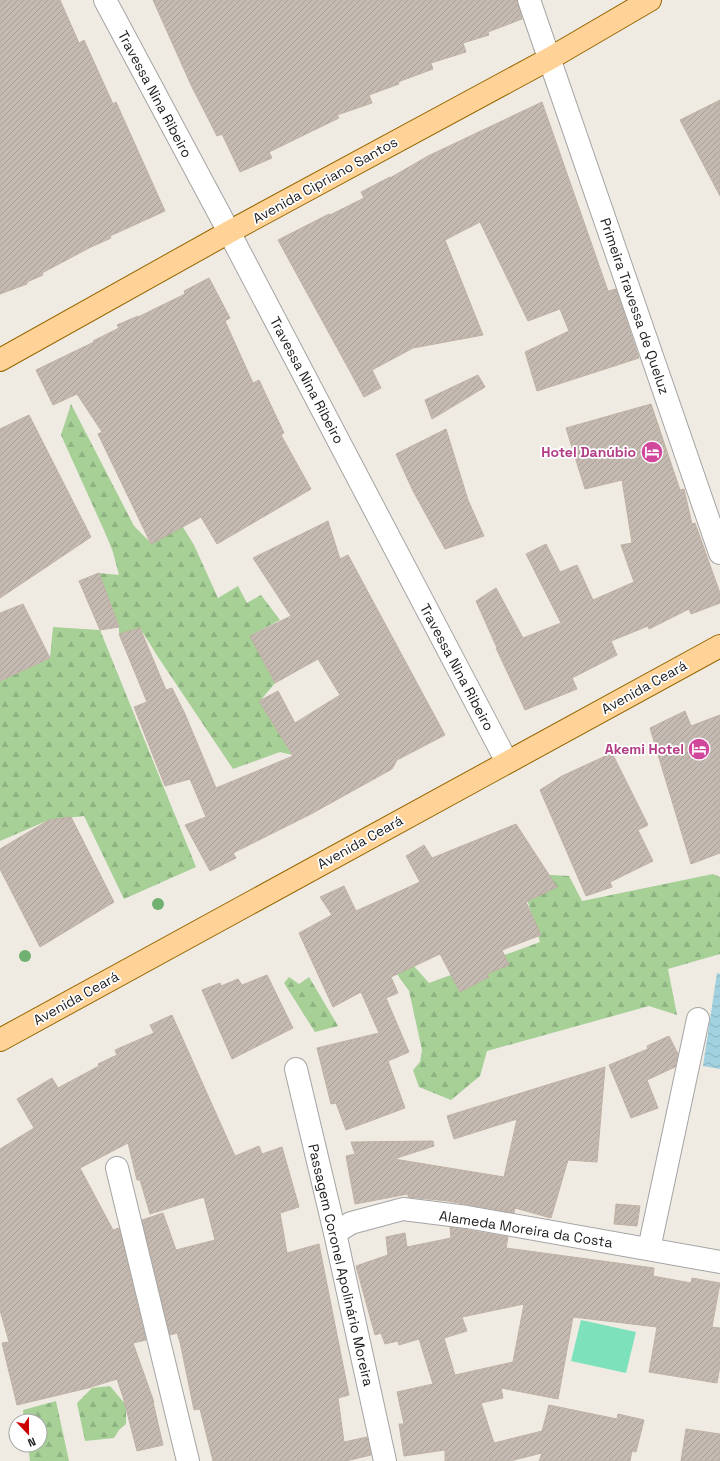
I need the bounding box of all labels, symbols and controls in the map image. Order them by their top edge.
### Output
street label: Travessa Nina Ribeiro [114,27,196,161]
street label: Avenida Cipriano Santos [249,133,401,227]
street label: Primeira Travessa de Queluz [596,215,674,397]
street label: Travessa Nina Ribeiro [266,313,348,447]
hotel icon: Hotel Danúbio [639,439,665,465]
place label: Hotel Danúbio [541,443,636,461]
street label: Travessa Nina Ribeiro [416,600,498,734]
street label: Avenida Ceará [598,656,690,718]
hotel icon: Akemi Hotel [686,736,712,762]
place label: Akemi Hotel [605,740,684,758]
street label: Avenida Ceará [314,811,406,873]
street label: Avenida Ceará [30,967,122,1029]
street label: Passagem Coronel Apolinário Moreira [304,1142,378,1388]
street label: Alameda Moreira da Costa [438,1206,614,1252]
north arrow [8,1413,48,1453]
text: N [26,1434,38,1450]

